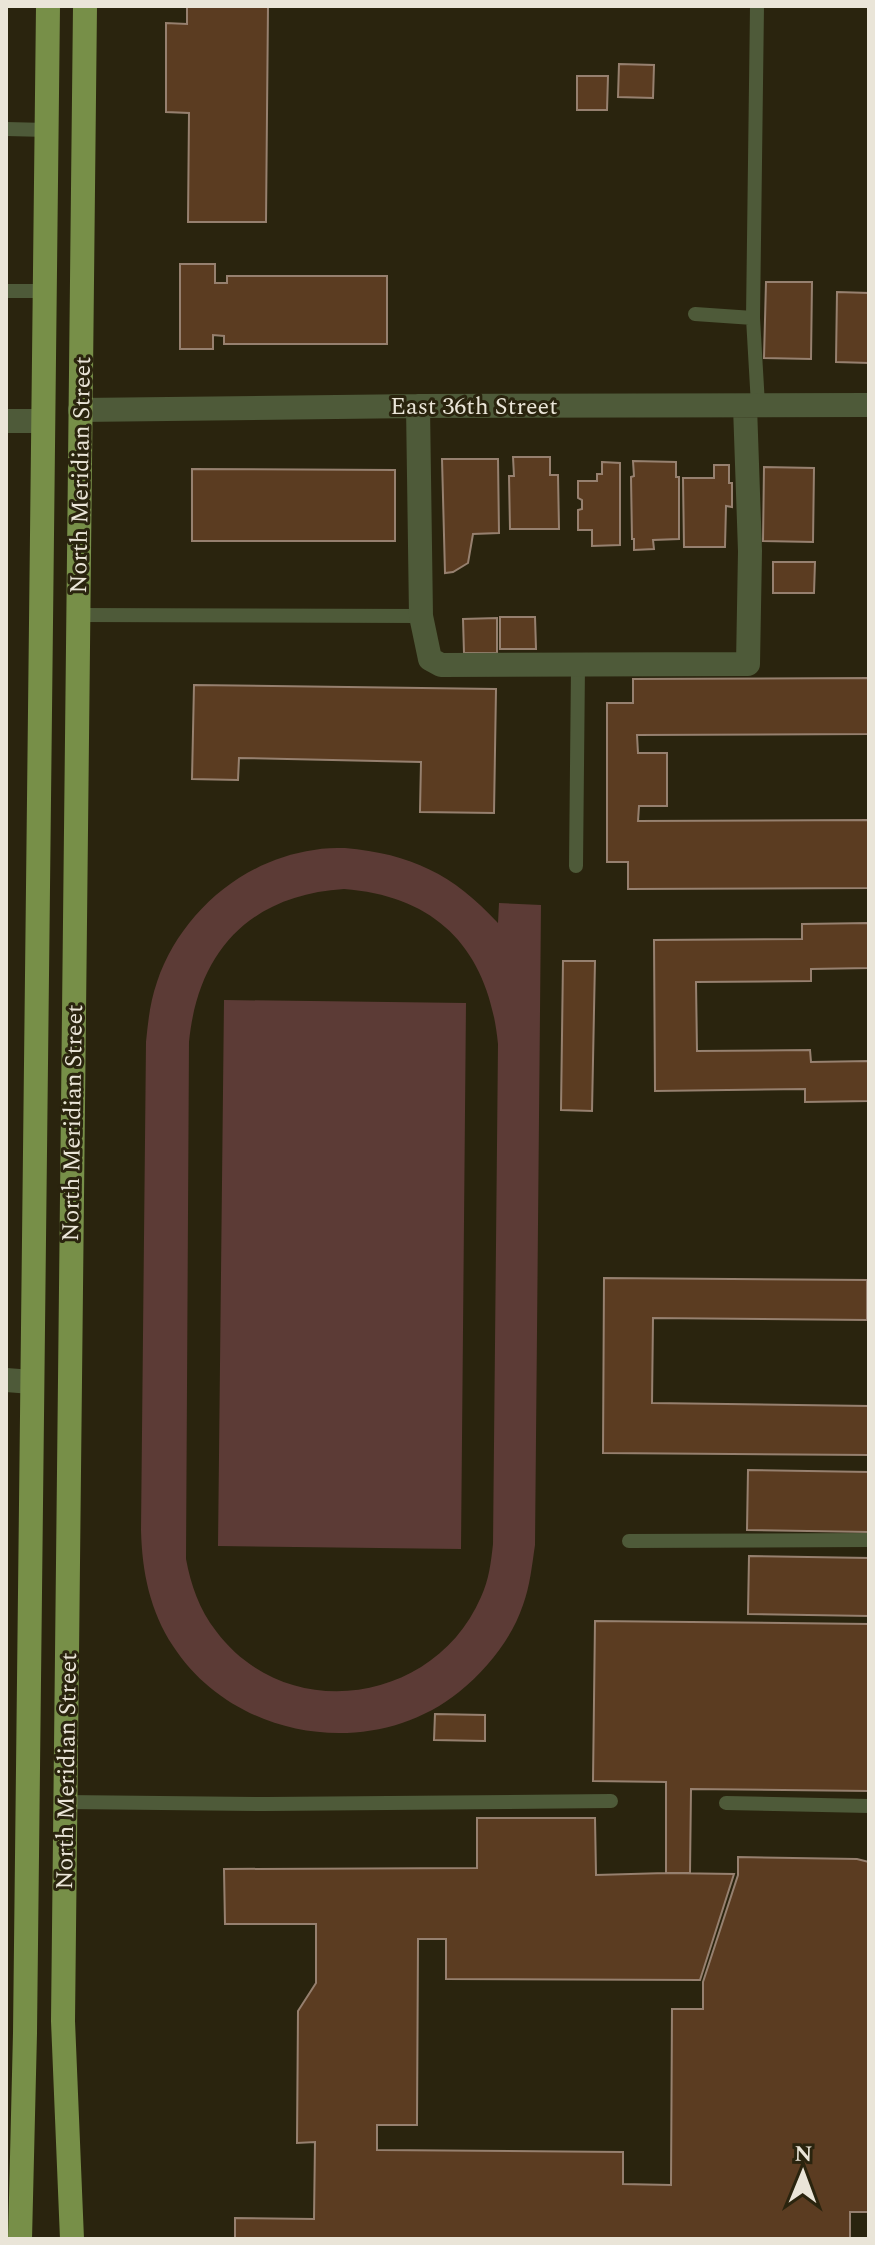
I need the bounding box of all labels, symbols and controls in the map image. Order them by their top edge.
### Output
street label: North Meridian Street [61,356,101,594]
street label: East 36th Street [390,389,558,425]
street label: North Meridian Street [53,1004,93,1242]
street label: North Meridian Street [47,1652,87,1890]
north arrow [763,2133,843,2213]
text: N [794,2138,813,2171]

